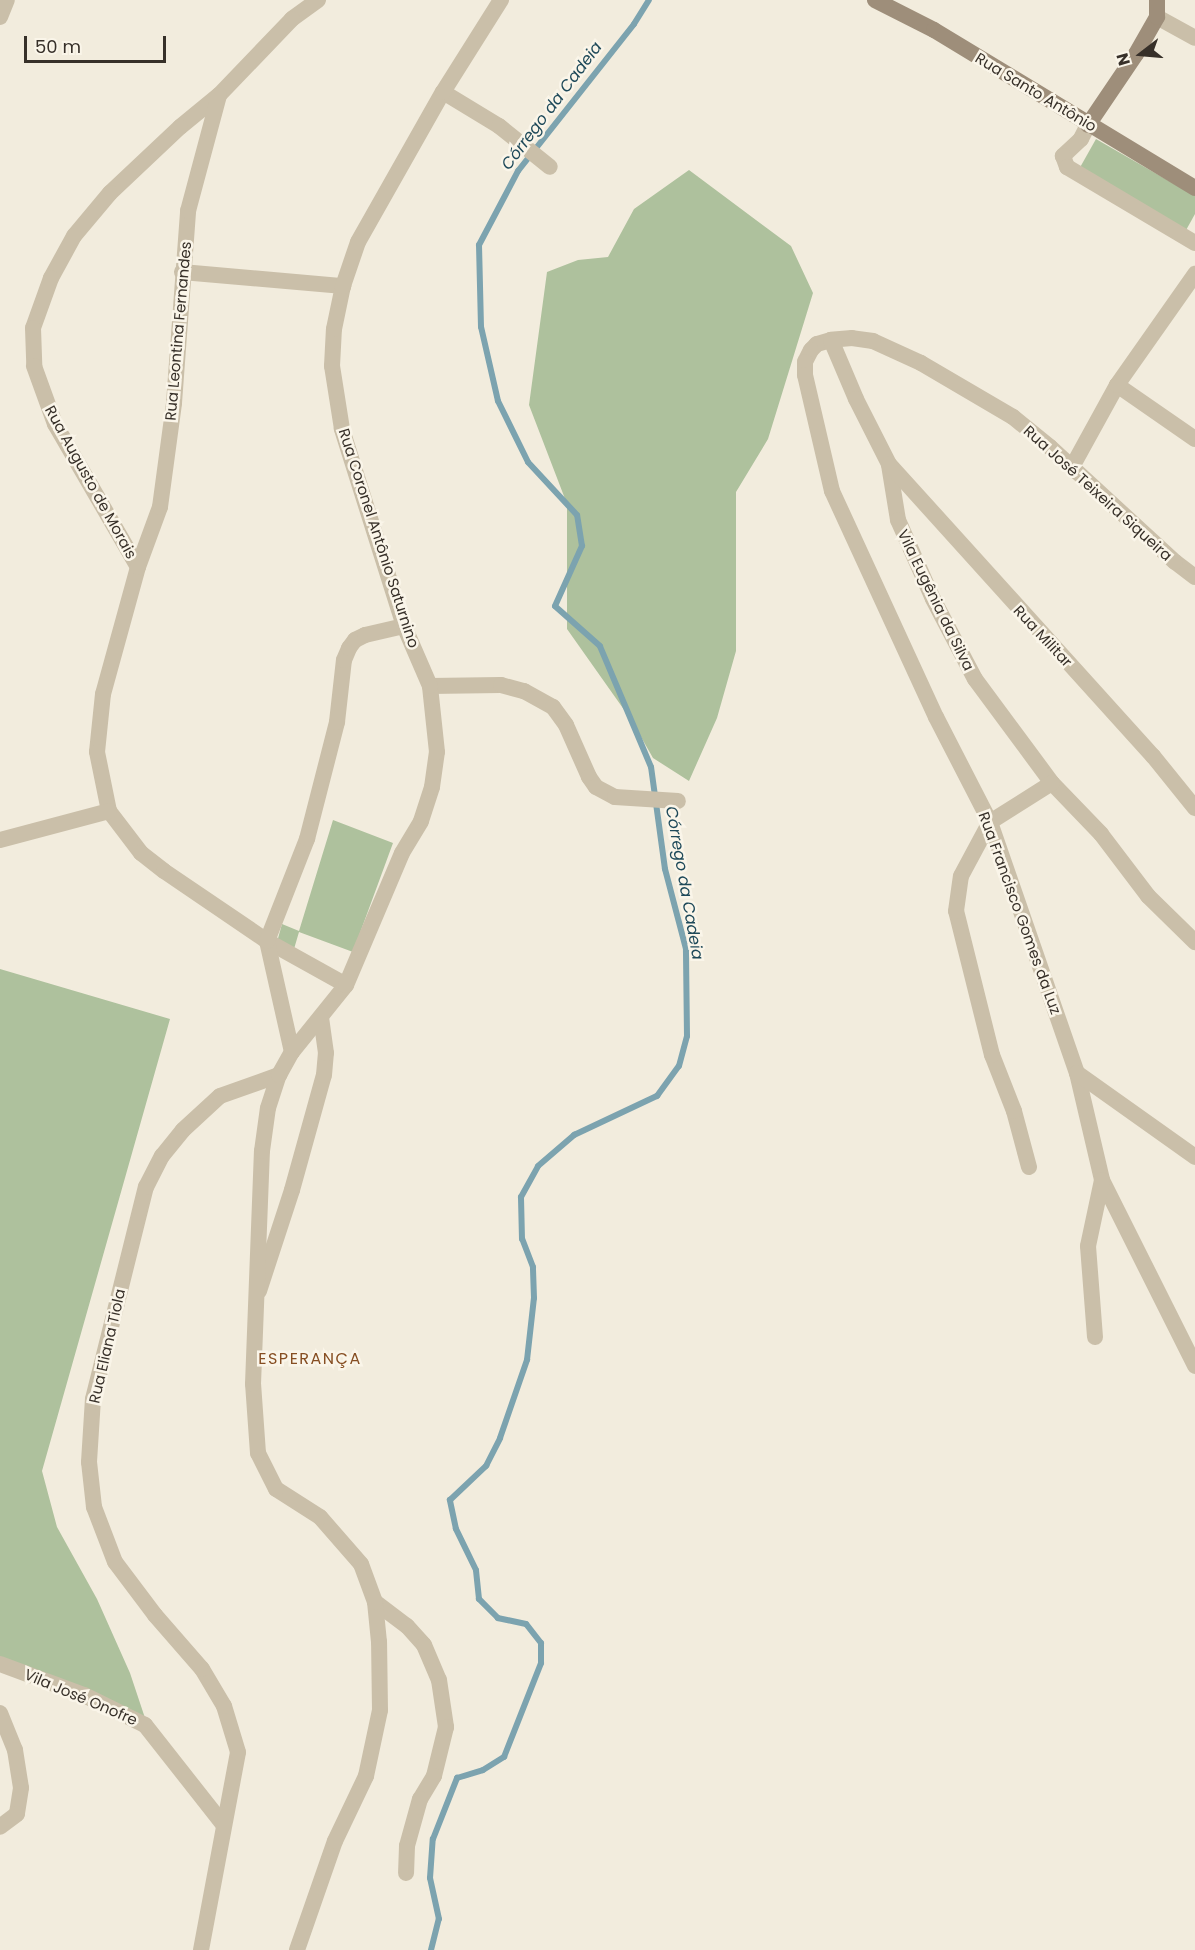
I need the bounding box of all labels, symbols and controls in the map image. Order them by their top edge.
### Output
scale bar [27,24,170,62]
north arrow [1111,24,1171,84]
text: 50 m [35,34,81,59]
water label: Córrego da Cadeia [498,38,606,174]
street label: Rua Santo Antônio [972,49,1100,135]
text: N [1111,50,1136,68]
street label: Rua Leontina Fernandes [161,241,195,421]
street label: Rua Augusto de Morais [41,402,141,562]
street label: Rua José Teixeira Siqueira [1020,422,1176,564]
street label: Rua Coronel Antônio Saturnino [335,426,423,650]
street label: Vila Eugênia da Silva [894,526,978,674]
street label: Rua Militar [1010,601,1076,671]
water label: Córrego da Cadeia [661,805,707,961]
street label: Rua Francisco Gomes da Luz [975,809,1065,1017]
street label: Rua Eliana Tiola [85,1287,129,1405]
district label: ESPERANÇA [258,1349,362,1369]
street label: Vila José Onofre [22,1665,140,1729]

